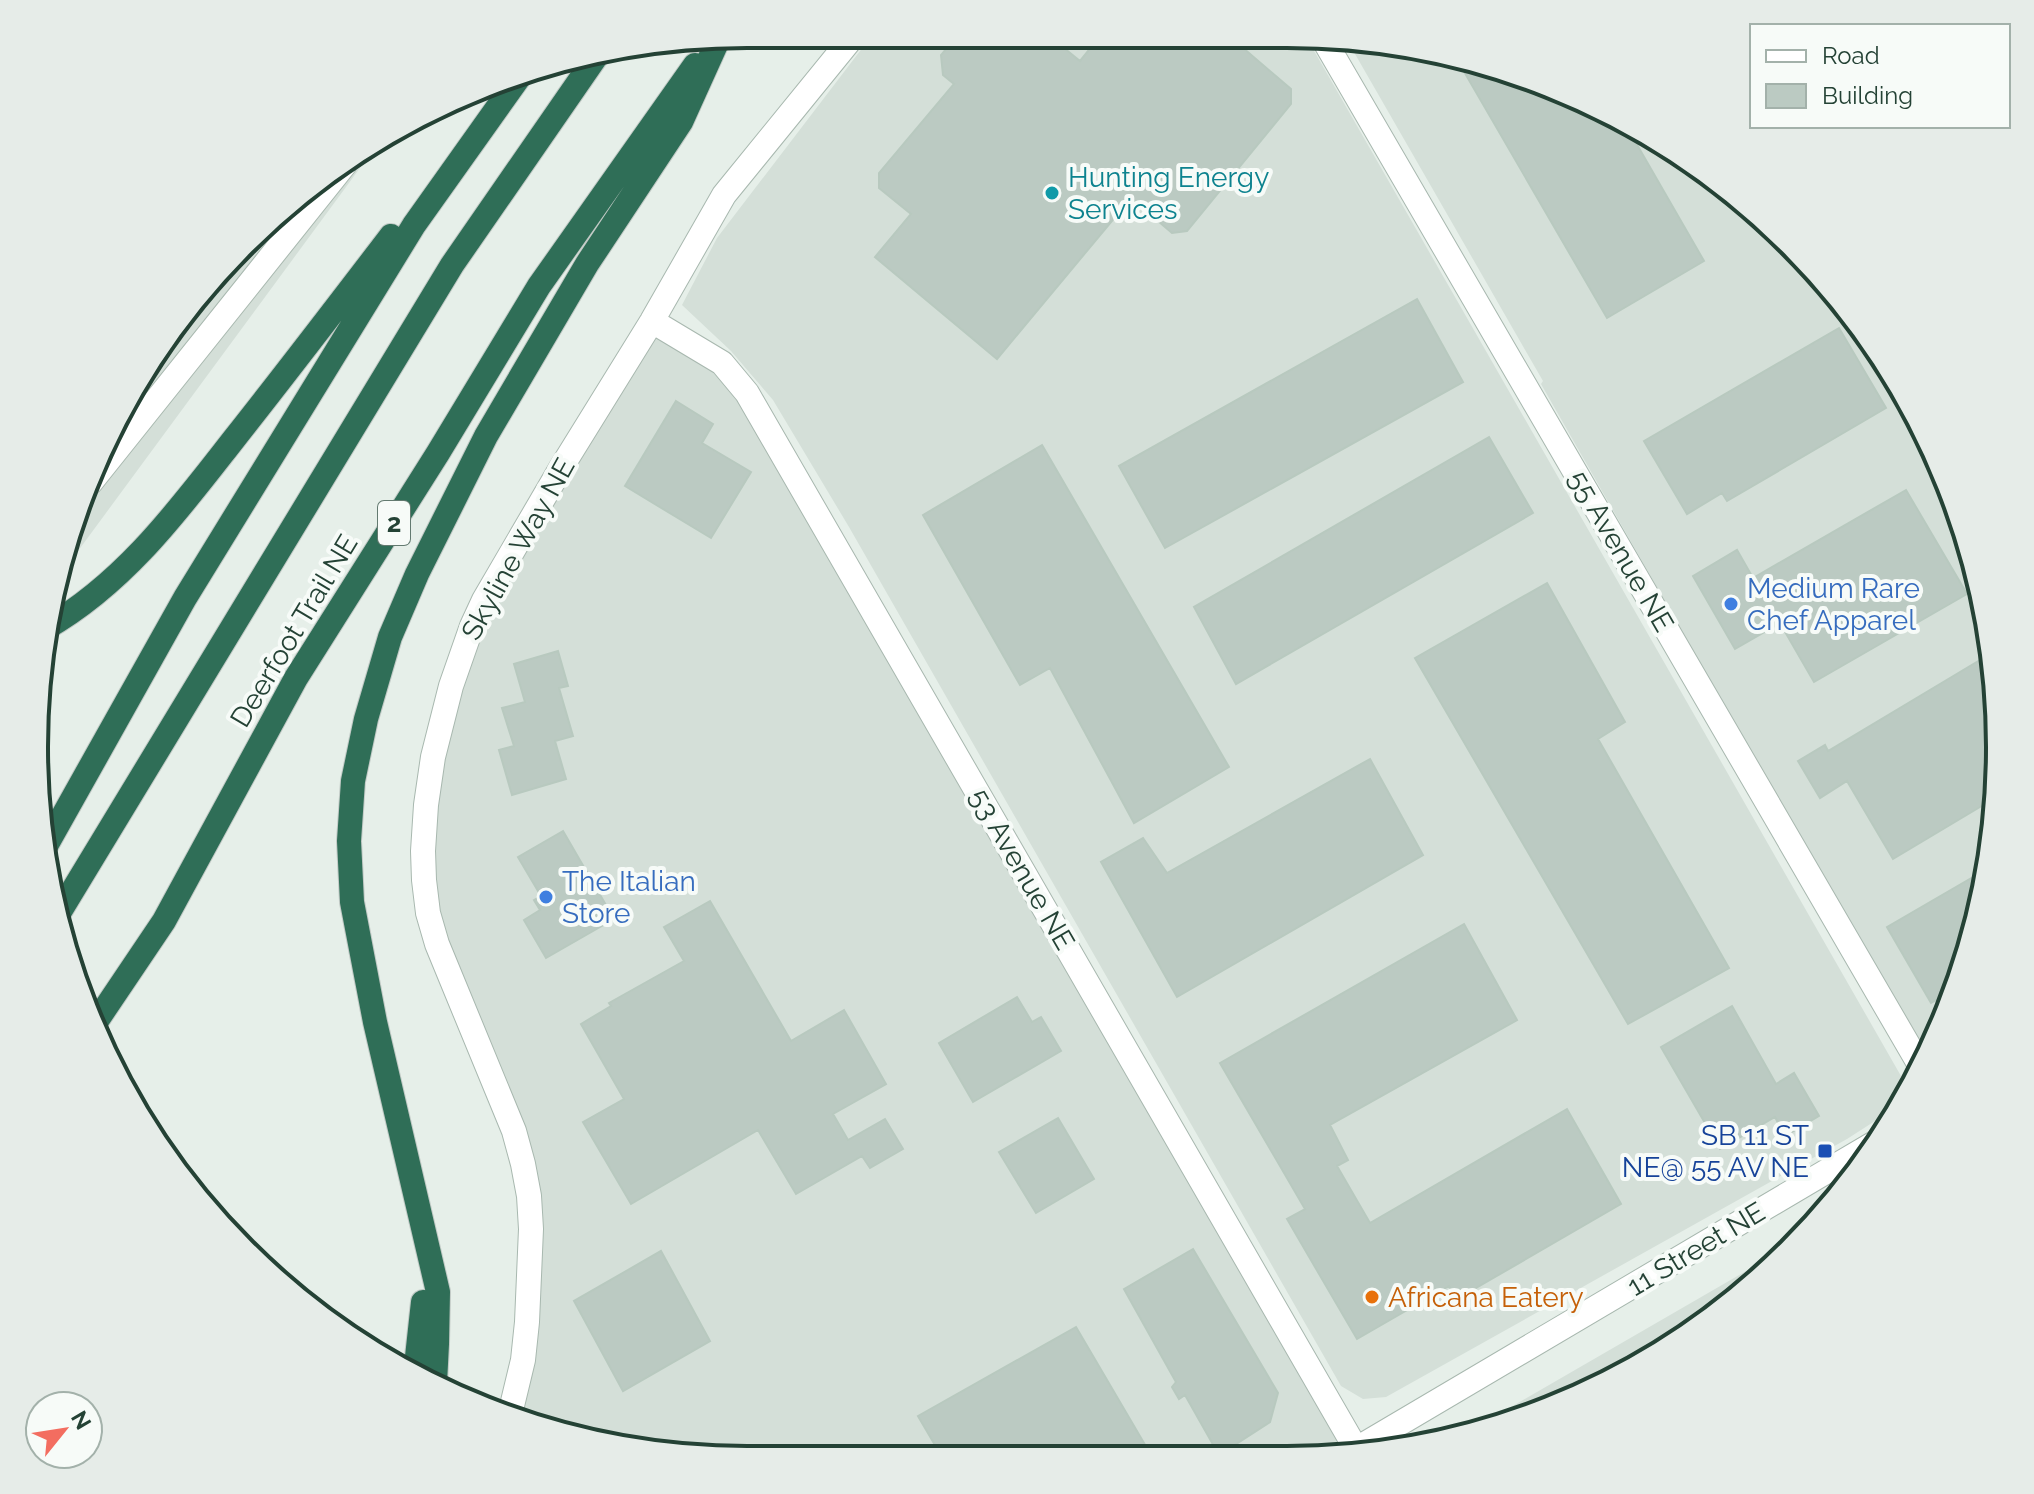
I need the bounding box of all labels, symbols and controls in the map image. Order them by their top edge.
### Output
legend [1750,24,2010,128]
text: Road [1822,41,1880,70]
text: Building [1822,81,1913,110]
place label: Hunting Energy Services [1068,161,1269,226]
marker: Hunting Energy Services [1043,184,1061,202]
street label: Skyline Way NE [454,452,582,646]
street label: 55 Avenue NE [1561,464,1681,638]
road number: 2 [378,501,410,545]
street label: Deerfoot Trail NE [224,529,364,733]
place label: Medium Rare Chef Apparel [1747,572,1920,637]
marker: Medium Rare Chef Apparel [1722,595,1740,613]
street label: 53 Avenue NE [963,783,1081,955]
place label: The Italian Store [562,865,696,930]
marker: The Italian Store [537,888,555,906]
place label: SB 11 ST NE@ 55 AV NE [1622,1119,1809,1184]
marker: SB 11 ST NE@ 55 AV NE [1816,1142,1834,1160]
street label: 11 Street NE [1621,1195,1771,1303]
place label: Africana Eatery [1388,1281,1584,1314]
marker: Africana Eatery [1363,1288,1381,1306]
north arrow [24,1390,104,1470]
text: N [66,1406,97,1434]

